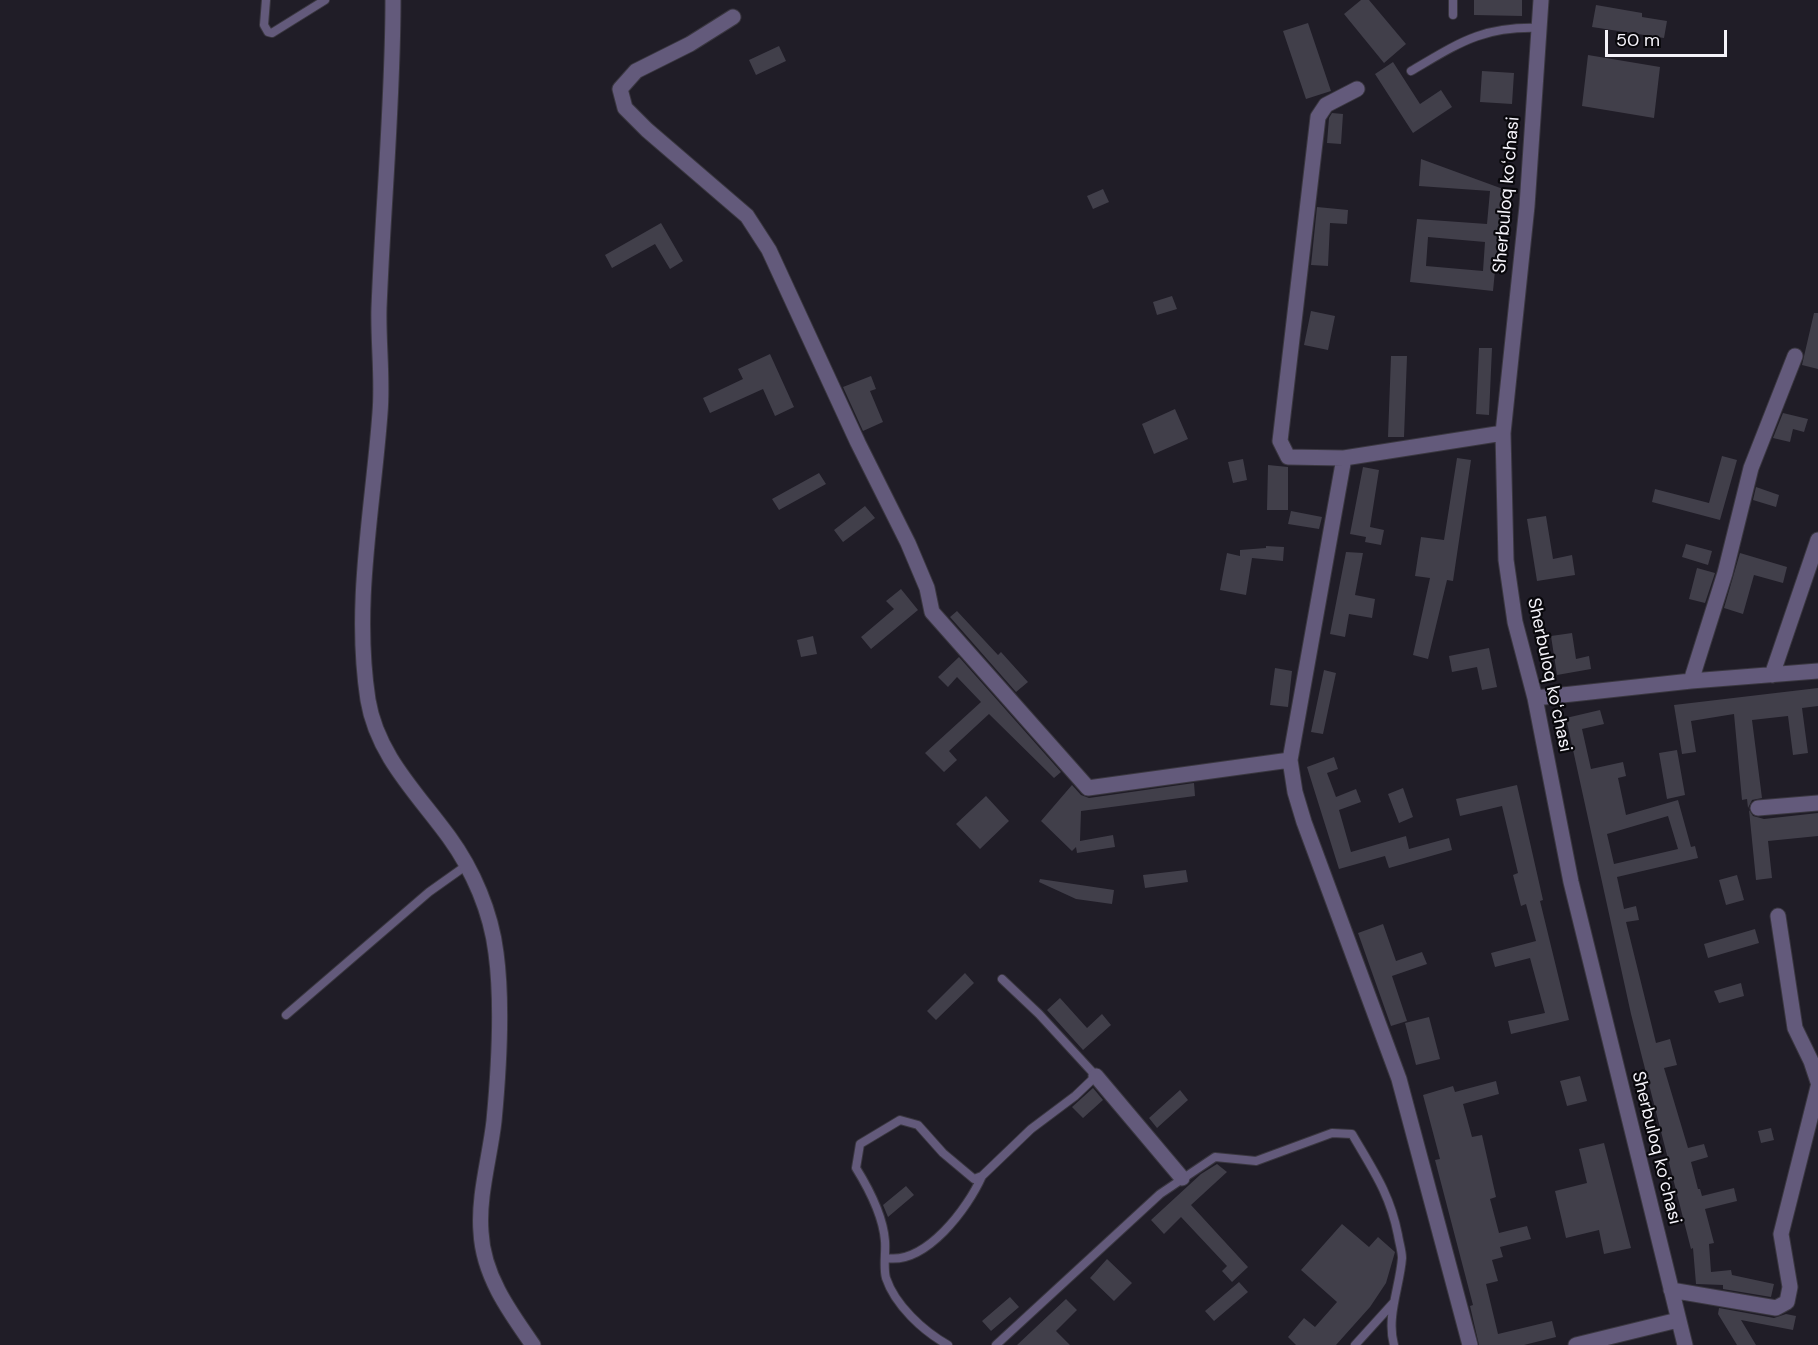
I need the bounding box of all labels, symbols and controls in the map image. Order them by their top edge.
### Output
scale bar [1608,18,1730,56]
text: 50 m [1616,28,1660,52]
street label: Sherbuloq koʻchasi [1489,116,1525,274]
street label: Sherbuloq koʻchasi [1522,596,1576,754]
street label: Sherbuloq koʻchasi [1627,1069,1685,1227]

